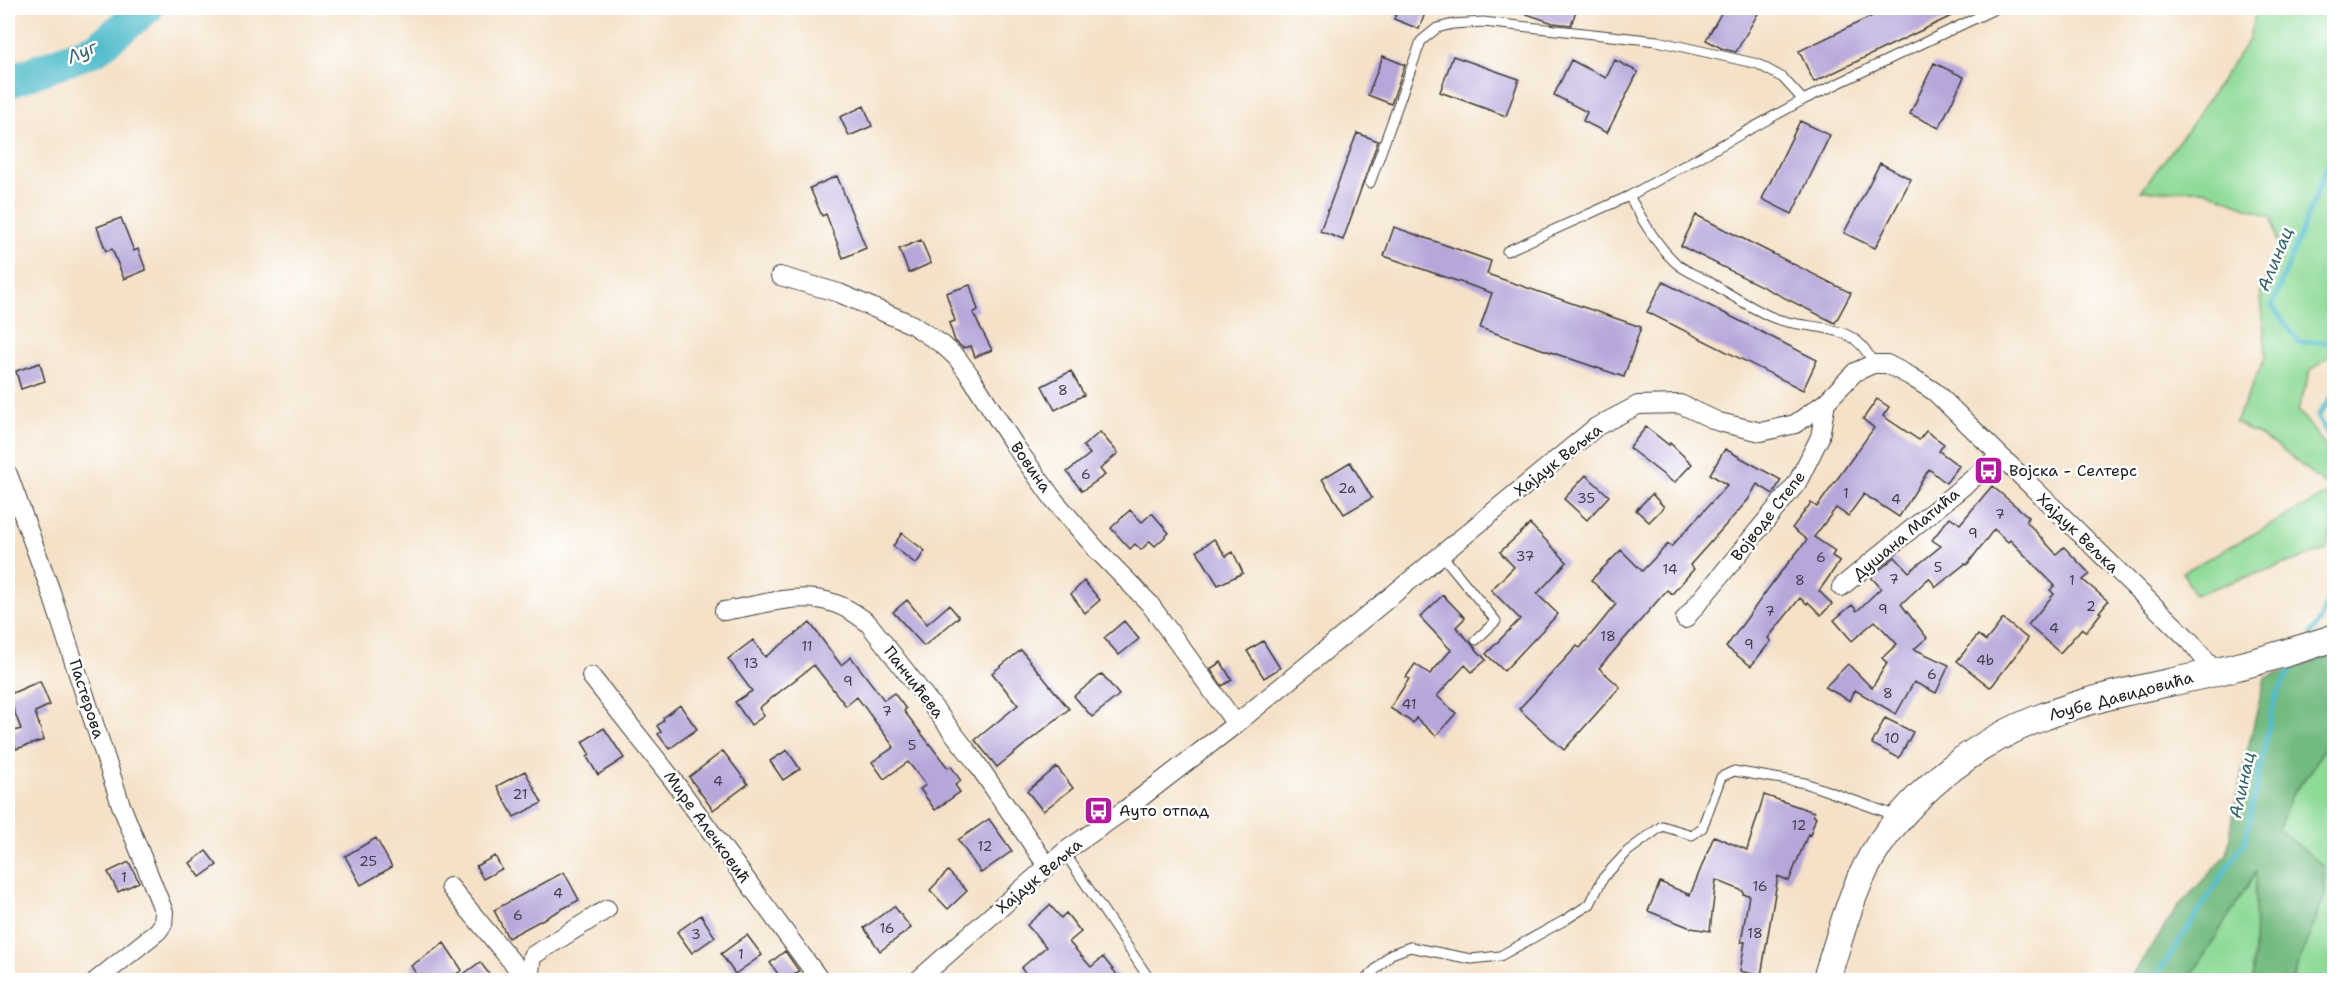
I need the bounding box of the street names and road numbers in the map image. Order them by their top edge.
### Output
street label: Хајдук Вељка [1510,419,1606,501]
street label: Вовина [1006,438,1056,497]
street label: Војводе Степе [1726,467,1810,565]
street label: Душана Матића [1848,483,1964,585]
street label: Хајдук Вељка [2033,489,2123,577]
street label: Панчићева [879,642,949,722]
street label: Пастерова [64,657,110,741]
street label: Љубе Давидовића [2047,667,2196,725]
street label: Мире Алечковић [659,767,755,887]
street label: Хајдук Вељка [992,834,1086,918]

